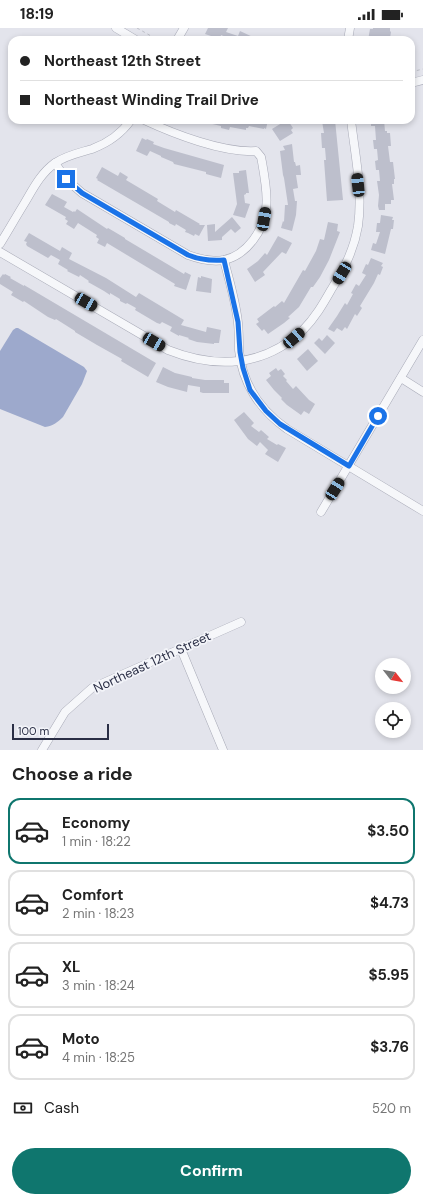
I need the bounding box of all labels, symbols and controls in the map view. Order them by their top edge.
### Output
text: 18:19 [20,4,54,24]
text: Northeast 12th Street [44,51,201,71]
text: Northeast Winding Trail Drive [44,90,259,110]
route end [57,170,75,188]
car [351,172,365,198]
car [256,206,272,232]
car [331,260,353,286]
car [73,291,99,313]
car [281,326,307,350]
car [141,331,167,353]
route start [369,407,387,425]
car [324,476,346,502]
street label: Northeast 12th Street [91,627,213,697]
north arrow [375,658,411,694]
map controls [375,658,411,738]
button: locate [375,702,411,738]
scale bar [12,722,109,741]
text: 100 m [18,724,49,738]
text: Choose a ride [12,762,133,786]
icon: car [14,813,50,849]
text: Economy [62,813,130,833]
text: $3.50 [367,821,409,841]
text: 1 min · 18:22 [62,833,131,850]
icon: car [14,885,50,921]
text: Comfort [62,885,123,905]
text: $4.73 [370,893,409,913]
text: 2 min · 18:23 [62,905,134,922]
icon: car [14,957,50,993]
text: XL [62,957,80,977]
text: $5.95 [368,965,409,985]
text: 3 min · 18:24 [62,977,135,994]
icon: car [14,1029,50,1065]
text: Moto [62,1029,100,1049]
text: $3.76 [370,1037,409,1057]
text: 4 min · 18:25 [62,1049,135,1066]
icon: cash [12,1097,34,1119]
text: Cash [44,1098,79,1118]
text: 520 m [372,1100,411,1117]
button: Confirm [12,1148,411,1194]

